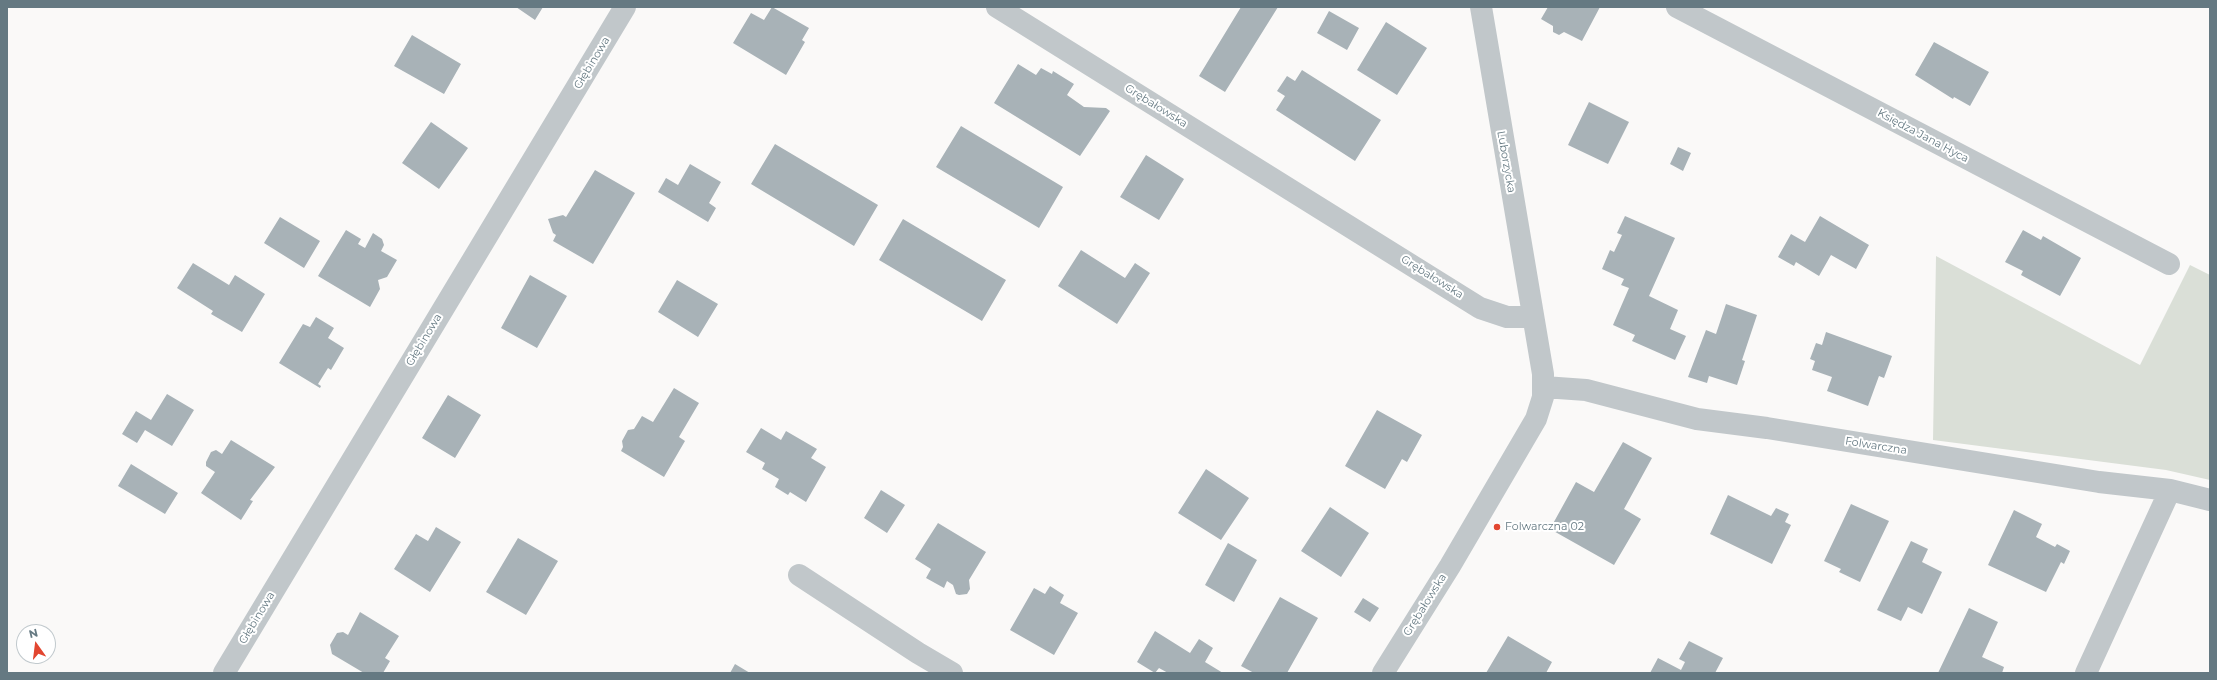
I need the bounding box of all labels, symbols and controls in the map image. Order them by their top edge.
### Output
street label: Głębinowa [571,34,613,92]
street label: Grębałowska [1122,82,1190,130]
street label: Księdza Jana Hyca [1875,106,1971,166]
street label: Luborzycka [1494,130,1518,194]
street label: Grębałowska [1398,253,1466,301]
street label: Głębinowa [403,311,445,369]
street label: Folwarczna [1844,435,1908,457]
place label: Folwarczna 02 [1505,520,1584,534]
marker: Folwarczna 02 [1492,522,1502,532]
street label: Grębałowska [1401,571,1449,639]
street label: Głębinowa [236,589,278,647]
north arrow [16,624,56,664]
text: N [27,625,39,641]

